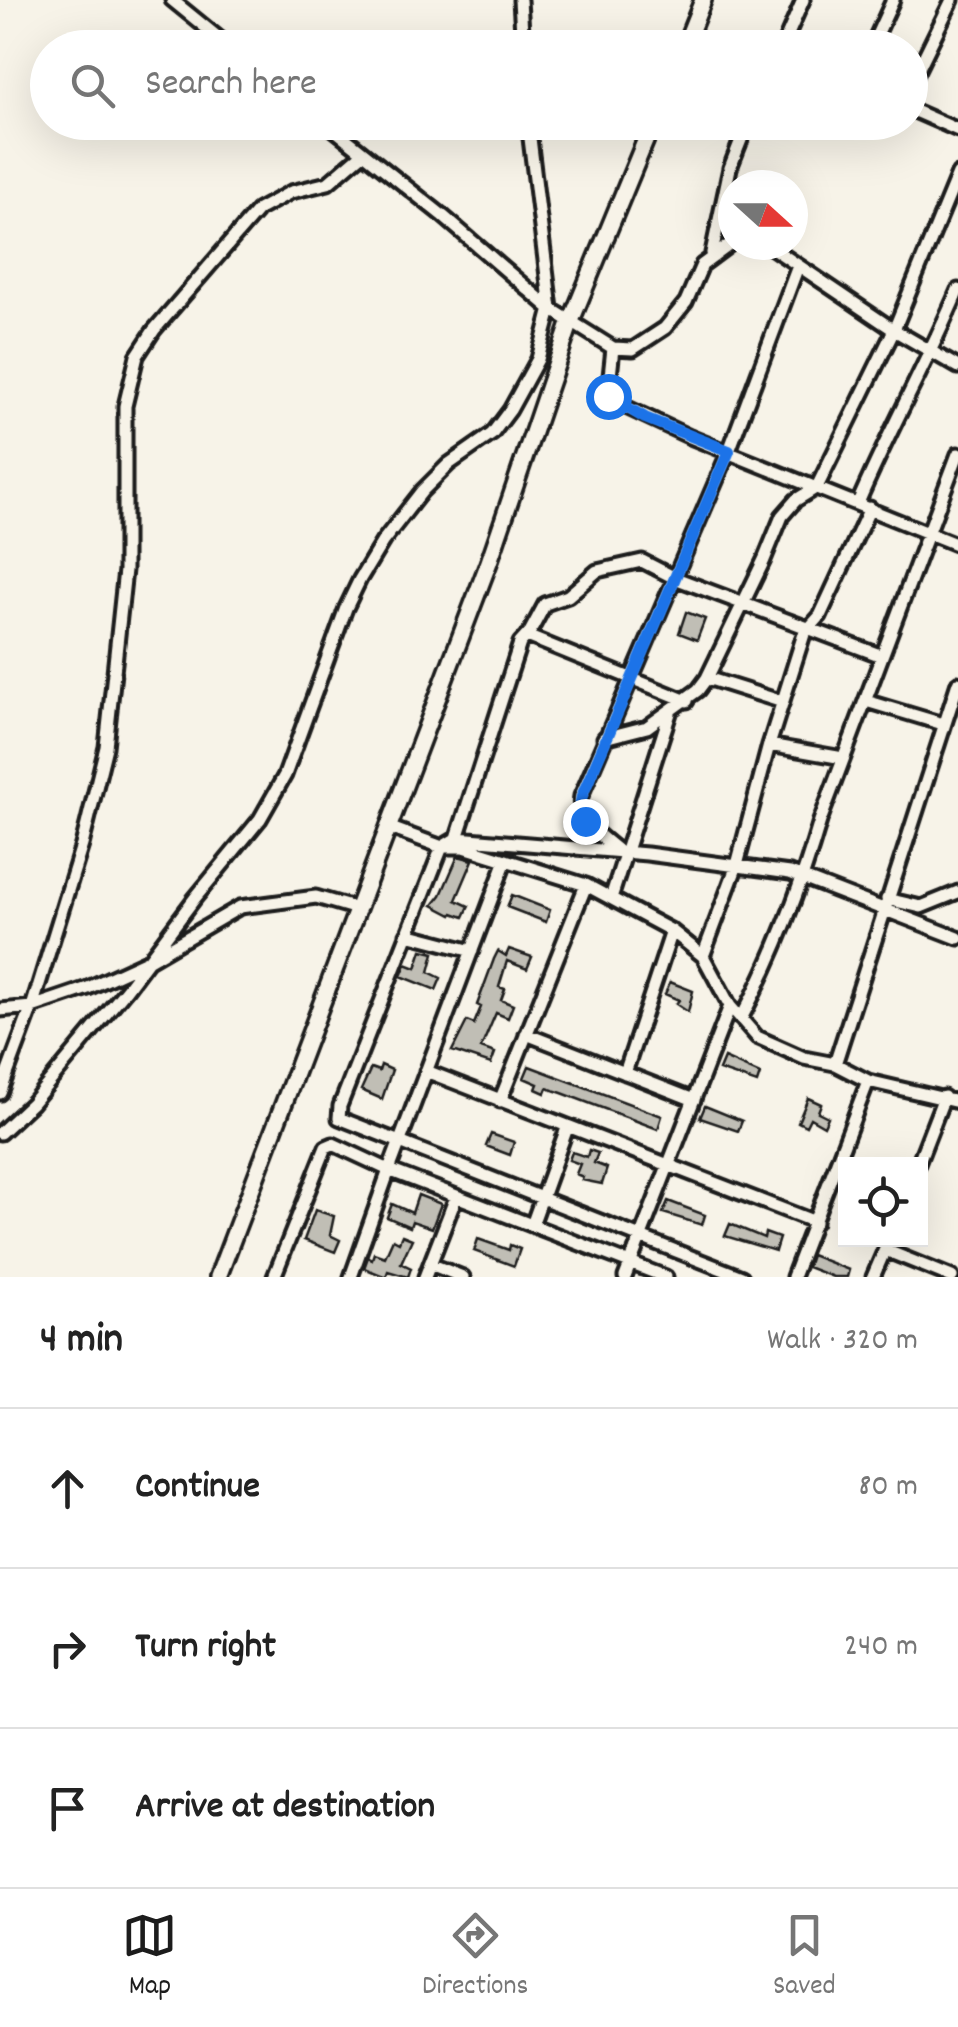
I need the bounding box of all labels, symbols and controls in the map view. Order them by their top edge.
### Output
search box [30,30,928,140]
icon: search [65,58,120,113]
text: Search here [145,58,317,113]
north arrow [718,170,808,260]
route start [586,374,632,420]
route end [563,799,609,845]
map controls [838,1157,928,1247]
button: locate [838,1157,928,1247]
text: 4 min [40,1312,123,1372]
text: Walk · 320 m [767,1319,918,1365]
icon: ahead [40,1461,95,1516]
text: Continue [135,1461,260,1516]
text: 80 m [858,1465,918,1511]
icon: right [40,1621,95,1676]
text: Turn right [135,1621,276,1676]
text: 240 m [844,1625,918,1671]
icon: arrive [40,1781,95,1836]
text: Arrive at destination [135,1781,435,1836]
tab: Map [122,1908,177,2008]
tab: Directions [422,1908,528,2008]
tab: Saved [773,1908,836,2008]

